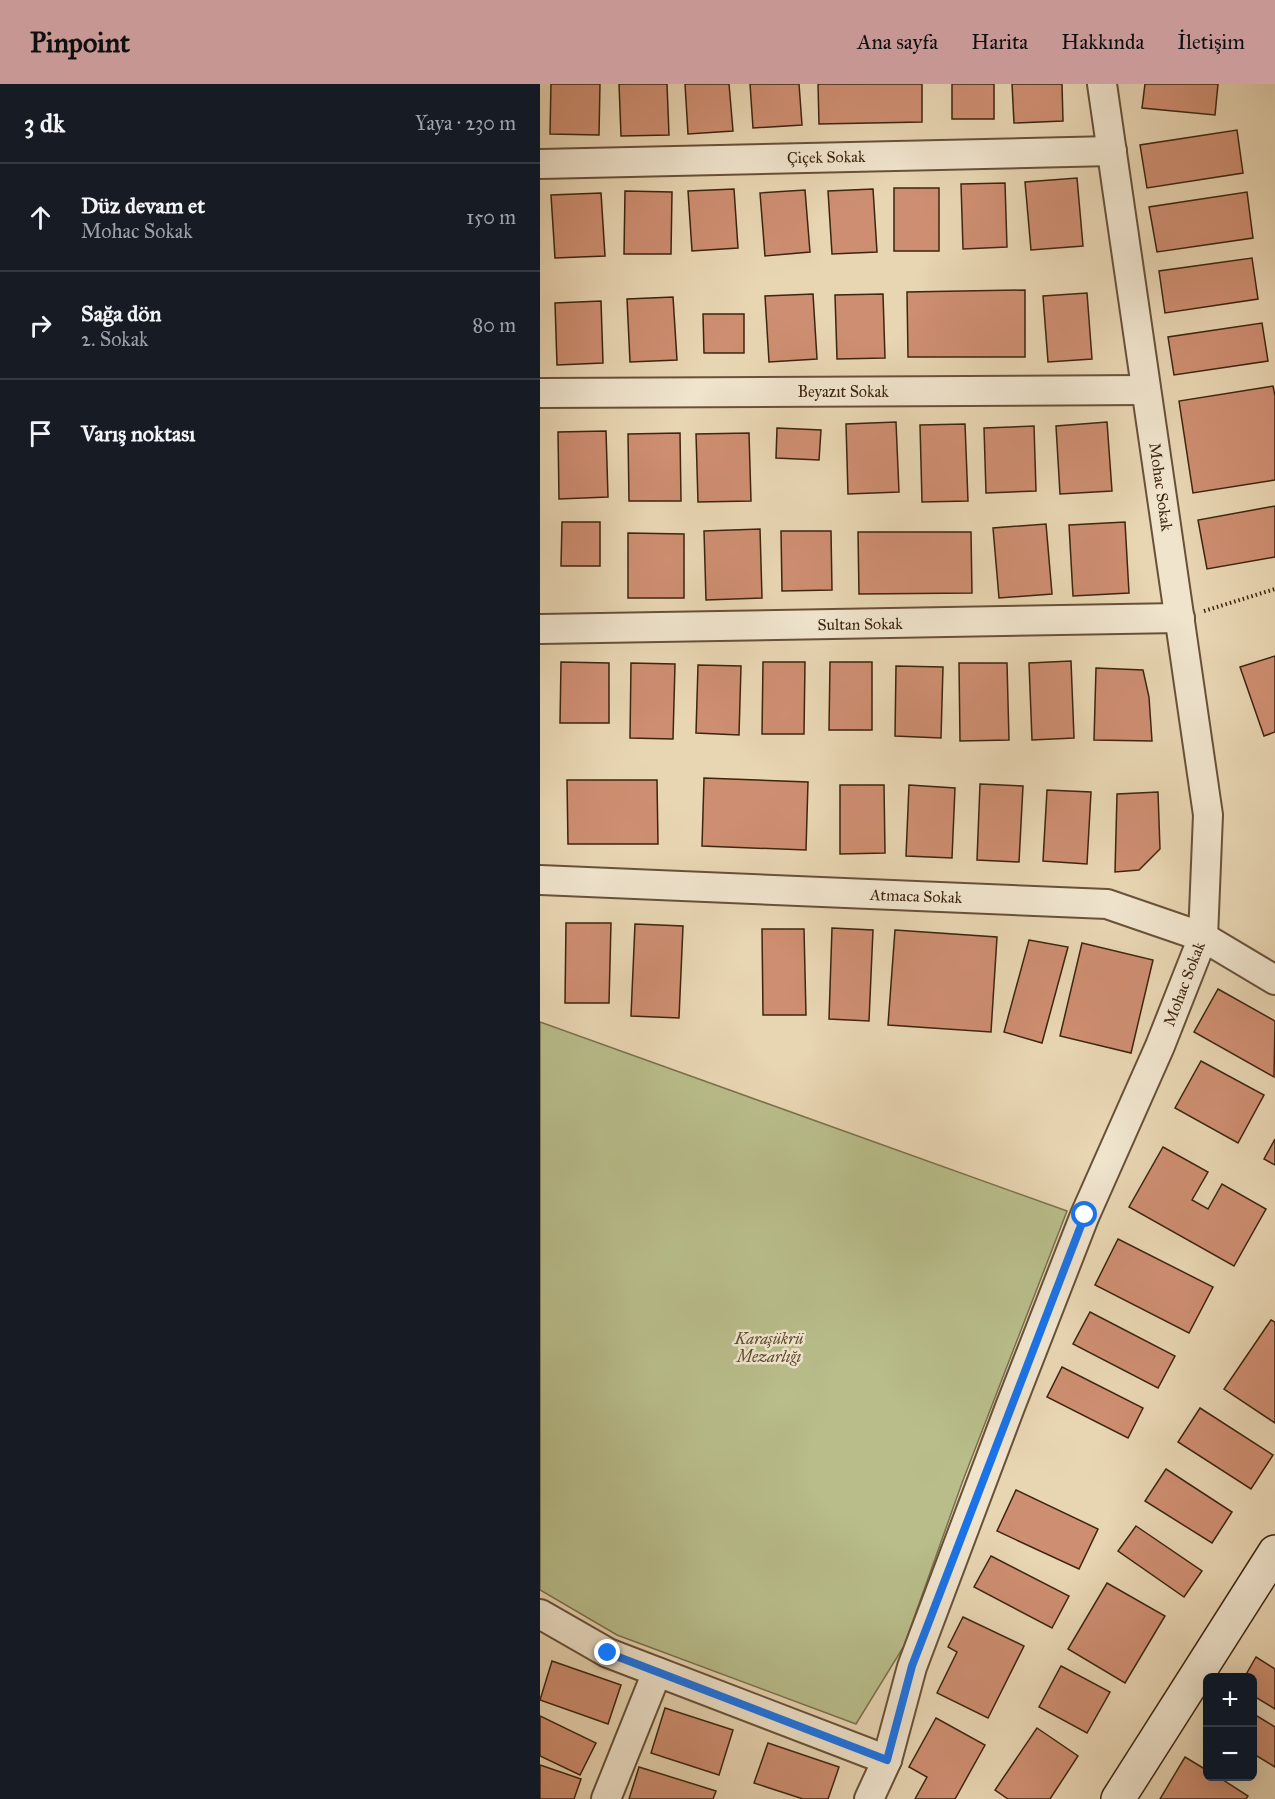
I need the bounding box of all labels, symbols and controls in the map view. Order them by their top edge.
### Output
text: Pinpoint [30,25,130,60]
text: Ana sayfa [857,29,938,55]
text: Harita [971,29,1028,55]
text: Hakkında [1061,29,1144,55]
text: İletişim [1177,29,1245,55]
text: 3 dk [24,107,65,139]
text: Yaya · 230 m [415,111,516,135]
street label: Çiçek Sokak [787,147,866,167]
text: Düz devam et [81,192,205,219]
icon: ahead [24,201,57,234]
text: 150 m [466,205,516,229]
text: Mohac Sokak [81,219,192,243]
text: Sağa dön [81,300,161,327]
icon: right [24,309,57,342]
text: 80 m [473,313,516,337]
text: 2. Sokak [81,327,148,351]
street label: Beyazıt Sokak [797,382,889,401]
icon: arrive [24,417,57,450]
text: Varış noktası [81,420,195,447]
street label: Mohac Sokak [1145,442,1177,533]
street label: Sultan Sokak [817,614,903,634]
street label: Atmaca Sokak [869,885,963,907]
street label: Mohac Sokak [1159,938,1209,1029]
route start [1071,1201,1097,1227]
park label: Karaşükrü Mezarlığı [734,1329,804,1366]
route end [594,1639,620,1665]
map controls [1203,1673,1257,1781]
button: + [1203,1673,1257,1727]
button: − [1203,1727,1257,1781]

